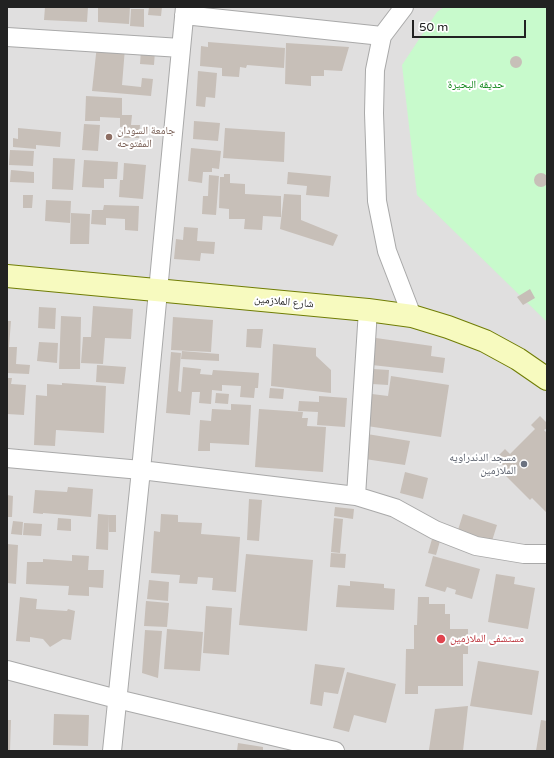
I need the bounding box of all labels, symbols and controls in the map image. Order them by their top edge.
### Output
scale bar [414,12,528,38]
text: 50 m [419,20,448,34]
park label: حديقه البحيرة [448,78,504,92]
place label: جامعة السودان المفتوحه [117,124,175,150]
marker: جامعة السودان المفتوحه [104,132,114,142]
street label: شارع الملازمين [254,293,314,311]
place label: مسجد الدندراويه الملازمين [449,451,516,477]
marker: مسجد الدندراويه الملازمين [519,459,529,469]
place label: مستشفى الملازمين [450,632,524,646]
marker: مستشفى الملازمين [435,633,447,645]

